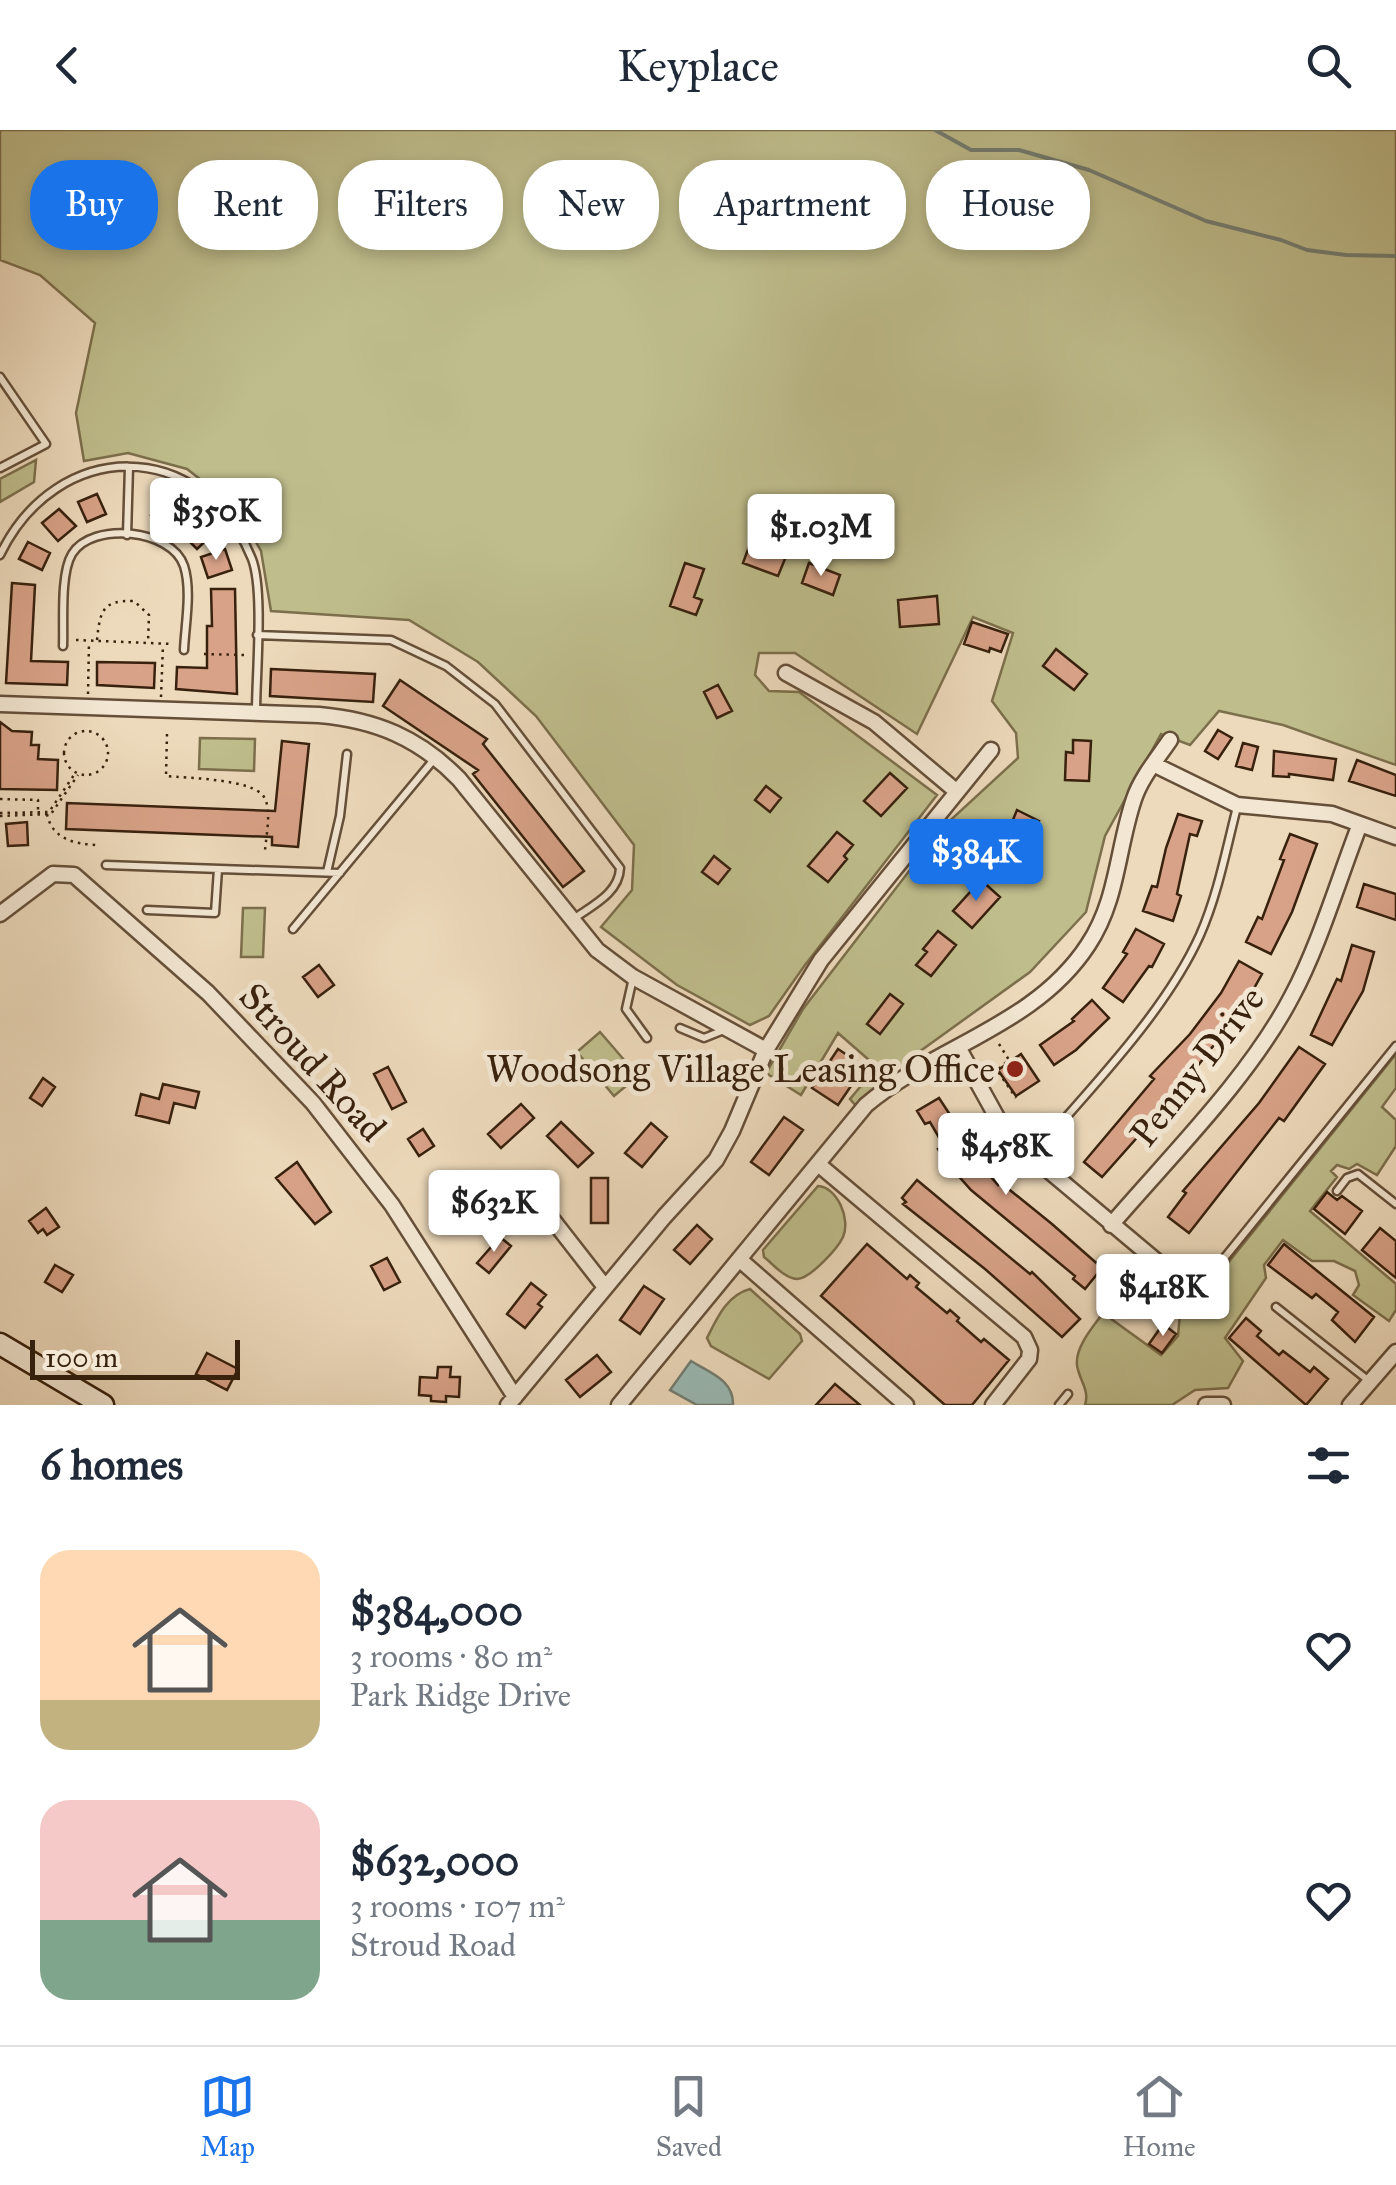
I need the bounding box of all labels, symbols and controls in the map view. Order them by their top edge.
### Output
icon: back [40,38,95,93]
text: Keyplace [617,38,779,93]
icon: search [1301,38,1356,93]
chip: Buy [30,160,158,250]
chip: Rent [178,160,318,250]
chip: Filters [338,160,503,250]
chip: New [523,160,659,250]
chip: Apartment [679,160,906,250]
chip: House [926,160,1090,250]
pin: $350K [146,478,286,563]
text: $350K [172,491,260,530]
pin: $1.03M [740,494,902,579]
text: $1.03M [770,507,872,546]
pin: $384K [906,819,1046,904]
text: $384K [931,832,1021,871]
street label: Stroud Road [230,973,396,1151]
street label: Penny Drive [1120,977,1274,1155]
place label: Woodsong Village Leasing Office [486,1046,995,1092]
marker: Woodsong Village Leasing Office [1004,1058,1026,1080]
pin: $458K [936,1113,1076,1198]
text: $458K [960,1126,1052,1165]
pin: $632K [424,1170,564,1255]
text: $632K [451,1183,537,1222]
pin: $418K [1093,1254,1233,1339]
text: $418K [1118,1267,1208,1306]
scale bar [30,1335,240,1380]
text: 100 m [45,1340,118,1375]
icon: filters [1301,1438,1356,1493]
text: 6 homes [40,1439,183,1491]
text: $384,000 [350,1585,523,1637]
icon: home [120,1590,240,1710]
icon: heart [1301,1623,1356,1678]
text: 3 rooms · 80 m² [350,1637,552,1676]
text: Park Ridge Drive [350,1676,571,1715]
text: $632,000 [350,1835,519,1887]
icon: home [120,1840,240,1960]
icon: heart [1301,1873,1356,1928]
text: 3 rooms · 107 m² [350,1887,565,1926]
text: Stroud Road [350,1926,516,1965]
tab: Map [200,2069,255,2164]
tab: Saved [656,2069,722,2164]
tab: Home [1123,2069,1196,2164]

